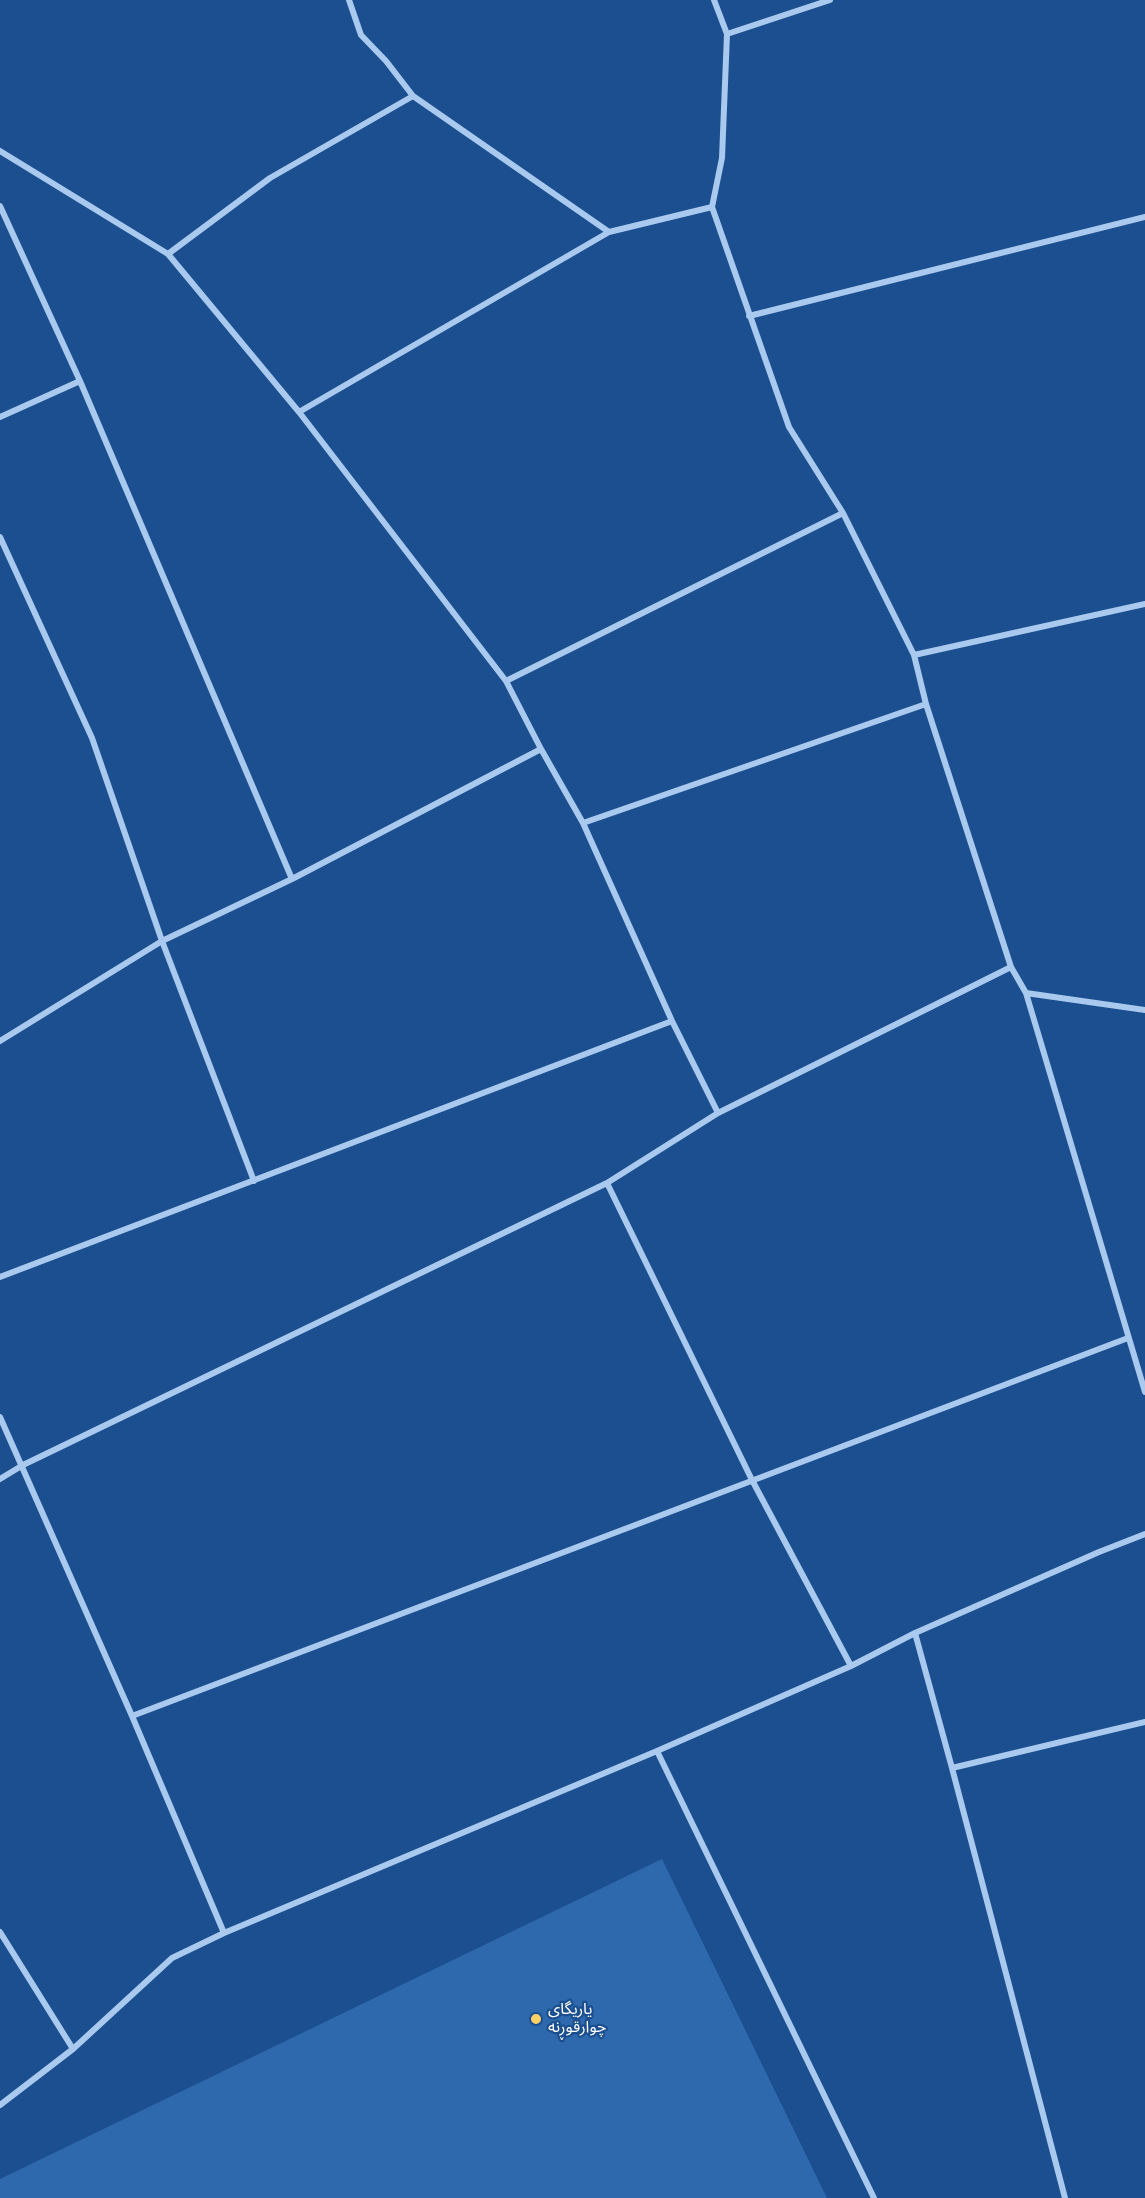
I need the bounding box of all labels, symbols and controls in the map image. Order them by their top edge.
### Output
place label: یاریگای چوارقوڕنە [548,2000,606,2038]
marker: یاریگای چوارقوڕنە [529,2012,543,2026]

